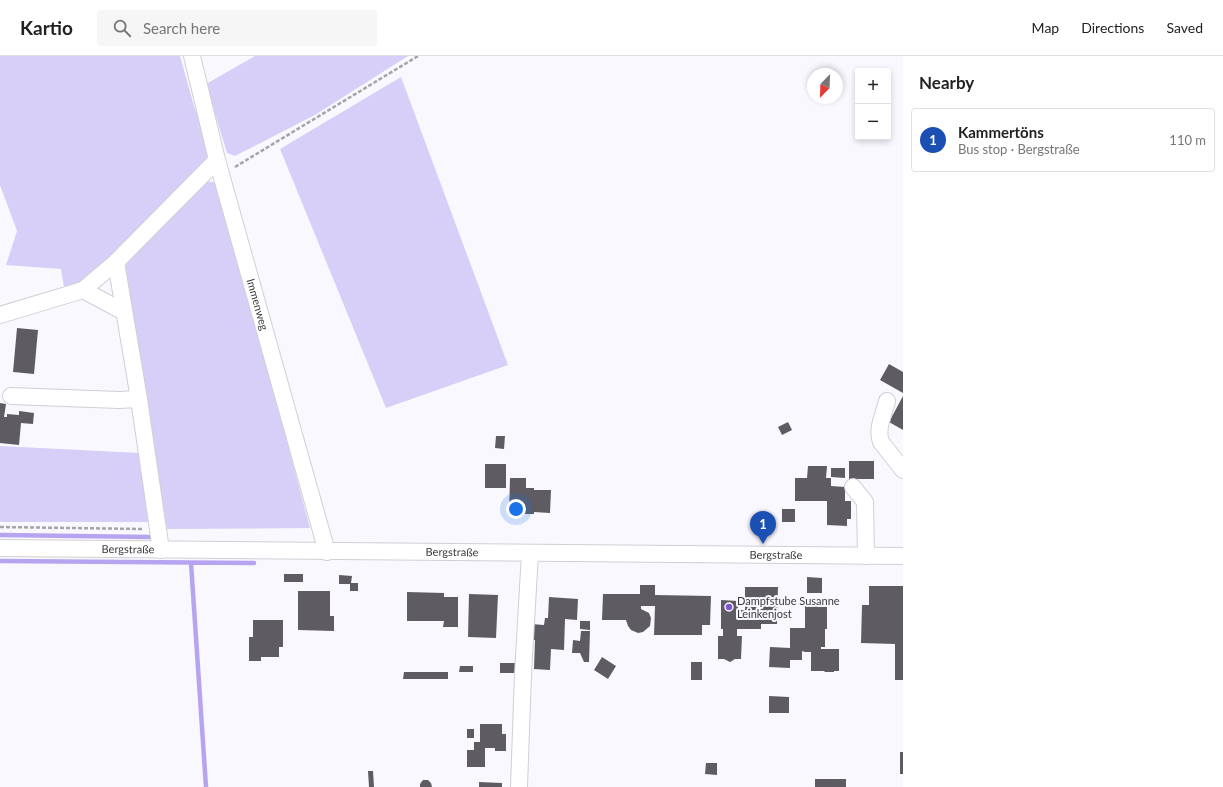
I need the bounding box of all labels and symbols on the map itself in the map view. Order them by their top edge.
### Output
north arrow [807,68,843,104]
street label: Immenweg [245,277,272,332]
your location [506,499,526,519]
pin: 1 [750,511,776,544]
street label: Bergstraße [102,542,155,555]
street label: Bergstraße [426,545,479,558]
street label: Bergstraße [750,548,803,561]
place label: Dampfstube Susanne Leinkenjost [737,594,840,620]
marker: Dampfstube Susanne Leinkenjost [724,602,734,612]

